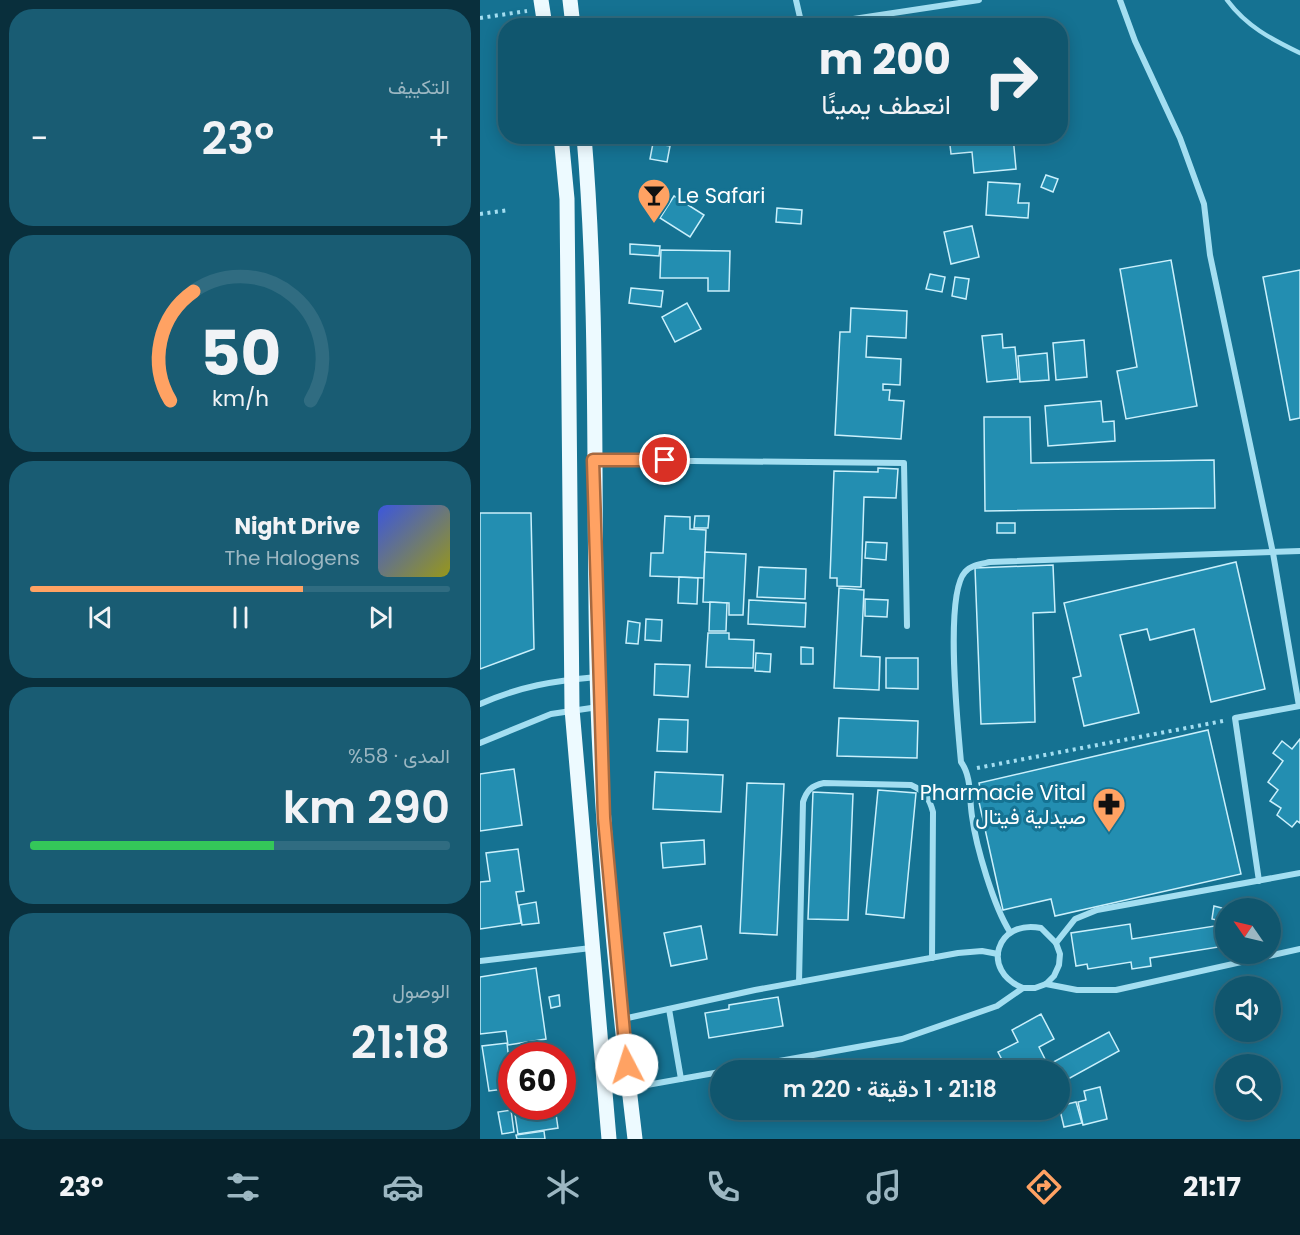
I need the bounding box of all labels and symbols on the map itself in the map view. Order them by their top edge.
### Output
bar icon: Le Safari [636,177,672,224]
place label: Le Safari [677,181,765,210]
pin [639,434,690,485]
place label: Pharmacie Vital صيدلية فيتال [920,778,1086,831]
pharmacy icon: Pharmacie Vital صيدلية فيتال [1091,786,1127,833]
north arrow [1215,898,1281,964]
position arrow [595,1033,659,1097]
speed limit sign: 60 [498,1042,576,1120]

